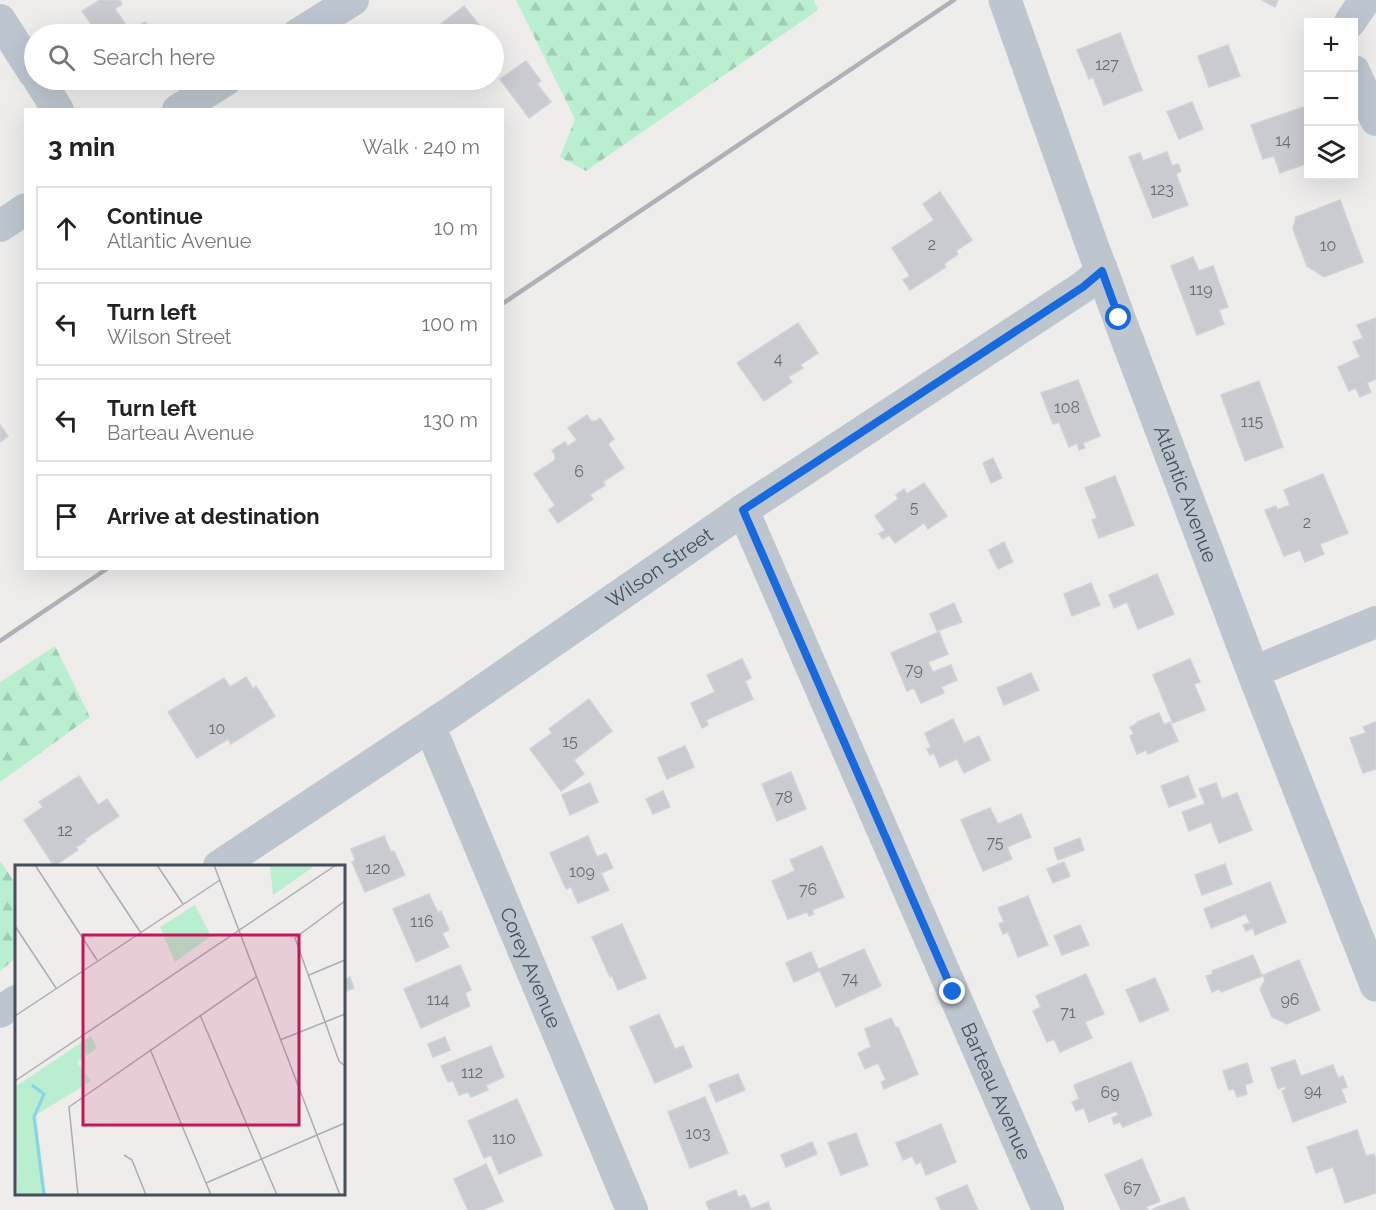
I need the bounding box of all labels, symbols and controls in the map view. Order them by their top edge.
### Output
map controls [1304,18,1358,180]
button: + [1304,18,1358,72]
search box [24,24,504,90]
icon: search [45,41,78,74]
text: Search here [93,44,215,70]
house number: 127 [1095,55,1119,74]
button: − [1304,72,1358,126]
button: layers [1304,126,1358,180]
house number: 14 [1275,131,1291,150]
text: 3 min [48,132,115,162]
text: Walk · 240 m [362,135,480,159]
house number: 123 [1150,180,1174,199]
text: Continue [107,203,203,229]
icon: ahead [50,212,83,245]
text: 10 m [434,216,478,240]
text: Atlantic Avenue [107,229,251,253]
house number: 2 [928,235,936,254]
house number: 10 [1320,236,1336,255]
house number: 119 [1189,280,1213,299]
text: Turn left [107,299,197,325]
route start [1105,304,1131,330]
icon: left [50,308,83,341]
text: 100 m [421,312,478,336]
text: Wilson Street [107,325,232,349]
house number: 4 [774,349,783,368]
text: Turn left [107,395,197,421]
house number: 108 [1054,398,1080,417]
icon: left [50,404,83,437]
text: 130 m [423,408,478,432]
house number: 115 [1241,412,1263,431]
text: Barteau Avenue [107,421,254,445]
street label: Atlantic Avenue [1149,422,1223,566]
house number: 6 [574,462,584,481]
house number: 5 [910,498,919,517]
icon: arrive [50,500,83,533]
text: Arrive at destination [107,503,320,529]
house number: 2 [1303,513,1311,532]
street label: Wilson Street [601,522,718,613]
house number: 79 [905,660,923,679]
house number: 10 [209,719,225,738]
house number: 15 [562,732,578,751]
house number: 78 [775,788,793,807]
house number: 12 [57,821,73,840]
house number: 75 [986,833,1004,852]
house number: 120 [366,859,390,878]
house number: 109 [569,862,595,881]
inset map [15,865,345,1195]
house number: 76 [799,880,817,899]
street label: Corey Avenue [495,904,567,1032]
house number: 116 [410,912,434,931]
house number: 74 [842,969,858,988]
route end [939,978,965,1004]
house number: 114 [427,990,449,1009]
house number: 96 [1280,990,1300,1009]
house number: 71 [1060,1003,1076,1022]
street label: Barteau Avenue [956,1019,1037,1164]
house number: 112 [461,1063,483,1082]
house number: 94 [1304,1081,1322,1100]
house number: 69 [1100,1083,1120,1102]
house number: 103 [685,1124,711,1143]
house number: 110 [492,1129,516,1148]
house number: 67 [1123,1179,1142,1198]

